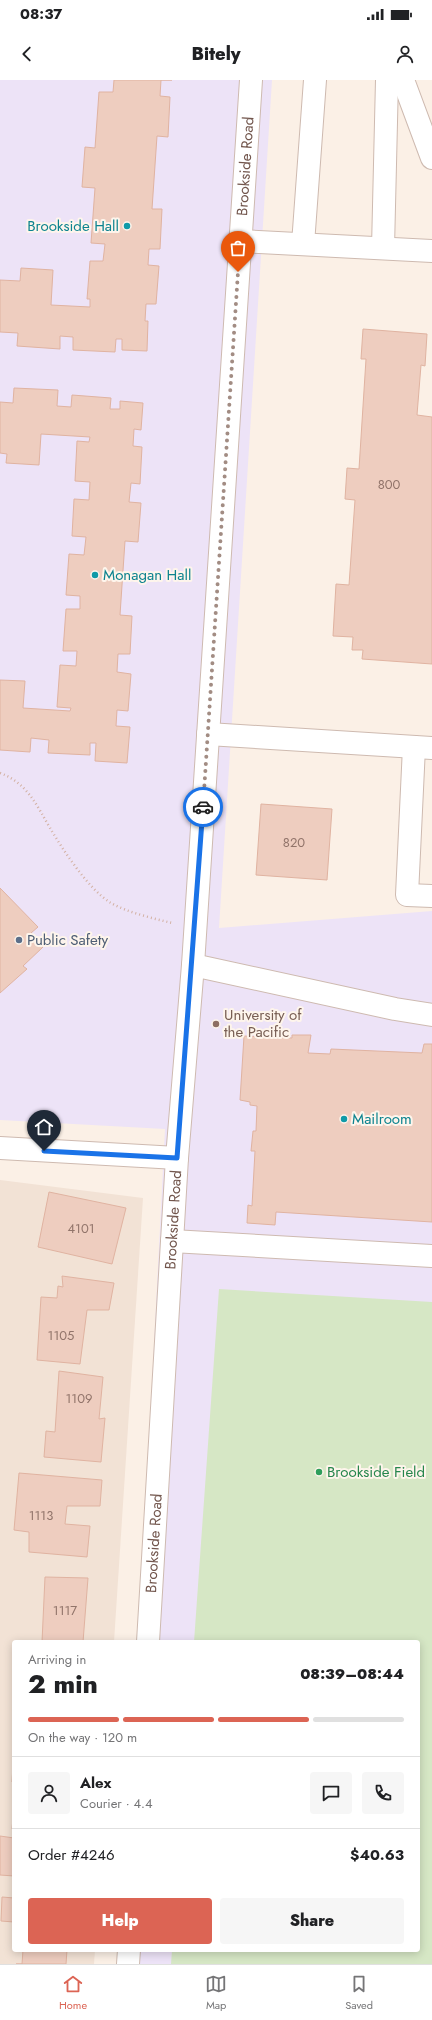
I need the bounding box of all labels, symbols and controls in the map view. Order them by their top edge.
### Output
text: 08:37 [20,3,62,25]
text: Bitely [191,41,241,67]
icon: back [16,43,38,65]
icon: person [394,43,416,65]
street label: Brookside Road [231,116,260,217]
place label: Brookside Hall [27,215,119,237]
marker: Brookside Hall [122,221,132,231]
pin [221,231,255,272]
icon: bag [227,237,249,259]
house number: 800 [378,475,401,494]
place label: Monagan Hall [103,564,191,586]
marker: Monagan Hall [90,570,100,580]
courier [183,787,223,827]
icon: car [192,796,214,818]
house number: 820 [283,833,305,852]
place label: Public Safety [27,929,108,951]
marker: Public Safety [14,935,24,945]
place label: University of the Pacific [224,1004,302,1043]
marker: University of the Pacific [211,1019,221,1029]
place label: Mailroom [352,1108,412,1130]
pin [27,1110,61,1151]
marker: Mailroom [339,1114,349,1124]
icon: home [33,1116,55,1138]
street label: Brookside Road [159,1169,187,1270]
house number: 4101 [67,1219,95,1238]
house number: 1105 [48,1326,74,1345]
house number: 1109 [66,1389,93,1408]
place label: Brookside Field [327,1461,425,1483]
marker: Brookside Field [314,1467,324,1477]
street label: Brookside Road [140,1493,168,1593]
house number: 1113 [29,1506,53,1525]
house number: 1117 [53,1601,77,1620]
text: Arriving in [28,1650,86,1669]
text: 08:39–08:44 [300,1663,404,1685]
text: 2 min [28,1665,98,1703]
text: On the way · 120 m [28,1728,137,1747]
button: person [28,1772,70,1814]
text: Alex [80,1772,111,1794]
button: chat [310,1772,352,1814]
button: phone [362,1772,404,1814]
text: Courier · 4.4 [80,1794,153,1813]
text: Order #4246 [28,1844,115,1866]
text: $40.63 [350,1844,404,1866]
button: Help [28,1898,212,1944]
button: Share [220,1898,404,1944]
tab: Home [59,1973,87,2013]
tab: Map [205,1973,227,2013]
tab: Saved [345,1973,373,2013]

